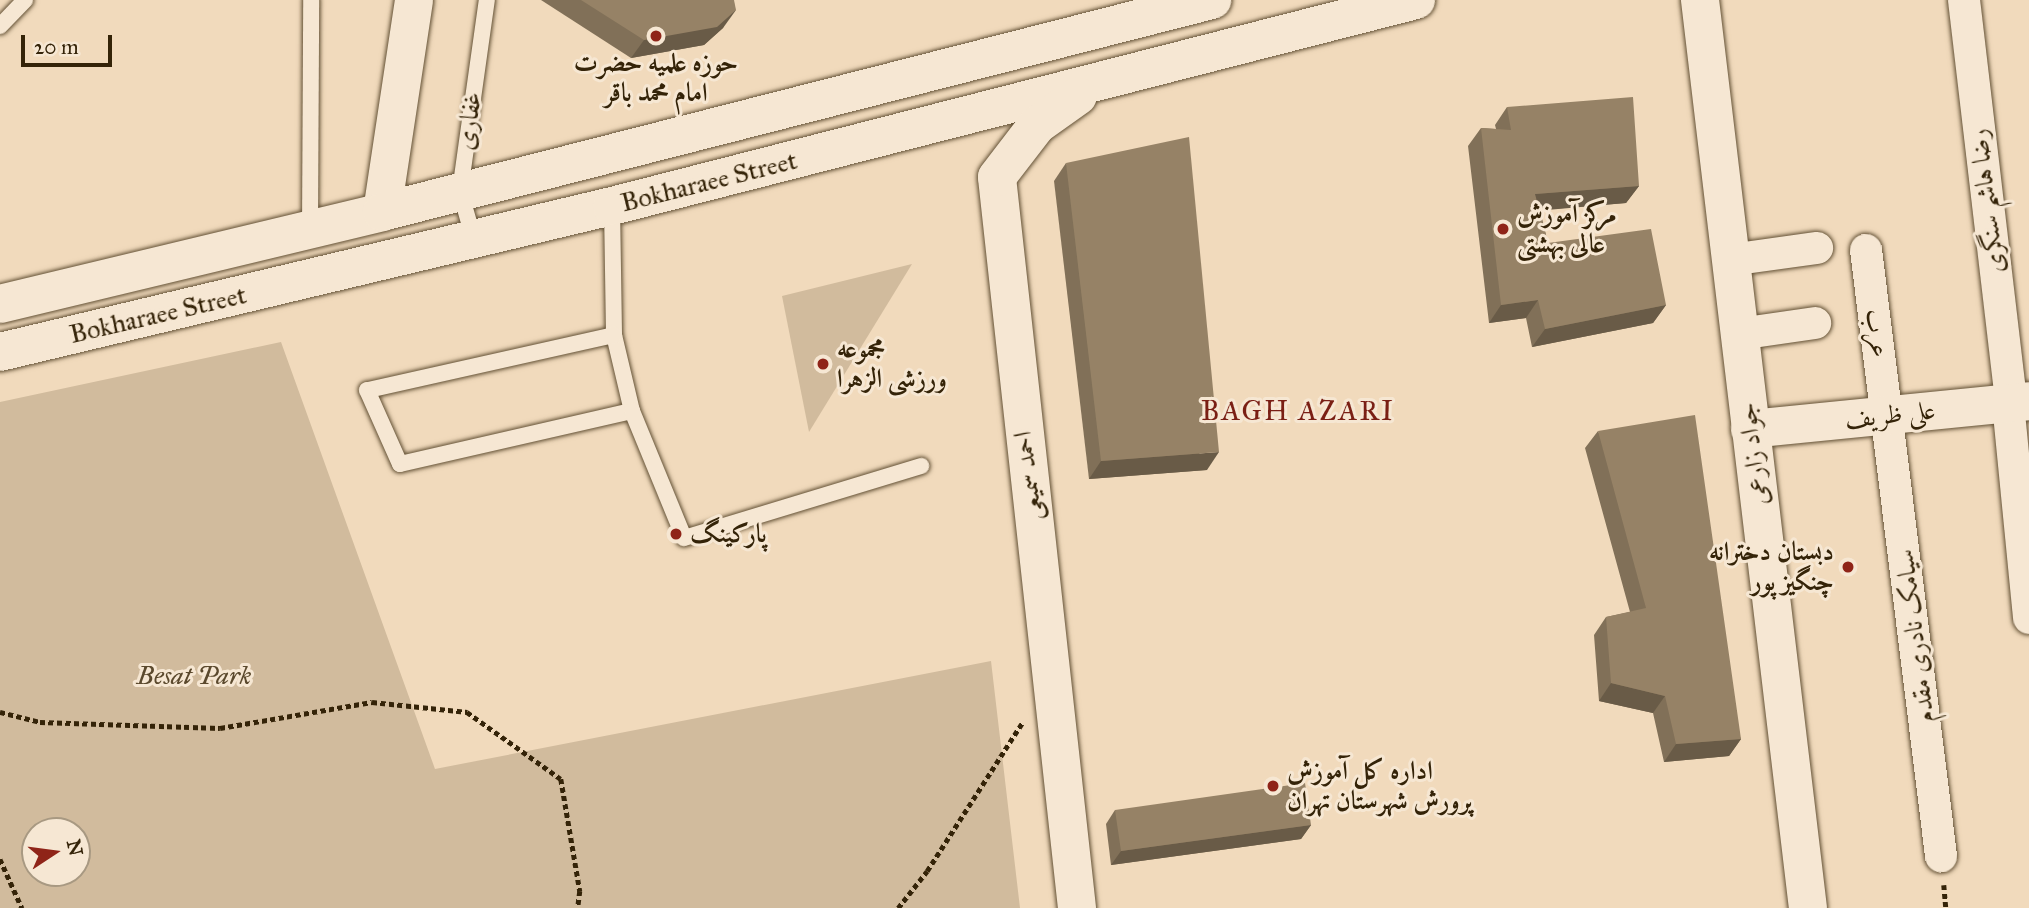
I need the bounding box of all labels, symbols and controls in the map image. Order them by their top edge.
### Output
scale bar [24,21,116,65]
marker: حوزه علمیه حضرت امام محمد باقر [648,28,664,44]
text: 20 m [34,34,79,60]
place label: حوزه علمیه حضرت امام محمد باقر [574,47,738,108]
street label: غفاری [449,90,489,152]
street label: رضا هاشم سنگری [1963,127,2011,275]
street label: Bokharaee Street [618,145,800,219]
place label: مرکز آموزش عالی بهشتی [1517,198,1617,260]
marker: مرکز آموزش عالی بهشتی [1495,221,1511,237]
street label: Bokharaee Street [67,280,249,350]
street label: عرب [1858,307,1896,359]
place label: مجموعه ورزشی الزهرا [837,333,947,394]
marker: مجموعه ورزشی الزهرا [815,356,831,372]
district label: BAGH AZARI [1202,394,1394,428]
street label: علی ظریف [1843,395,1937,435]
street label: جواد زارعی [1731,401,1775,507]
street label: احمد سمیعی [1007,430,1049,522]
place label: پارکینگ [690,518,767,550]
marker: پارکینگ [668,526,684,542]
place label: دبستان دخترانه چنگیز پور [1709,536,1834,598]
street label: سیامک نادری مقدم [1889,547,1941,725]
marker: دبستان دخترانه چنگیز پور [1840,559,1856,575]
park label: Besat Park [137,660,251,692]
place label: اداره کل آموزش پرورش شهرستان تهران [1287,755,1472,816]
marker: اداره کل آموزش پرورش شهرستان تهران [1265,778,1281,794]
north arrow [21,817,91,887]
text: N [62,837,88,858]

